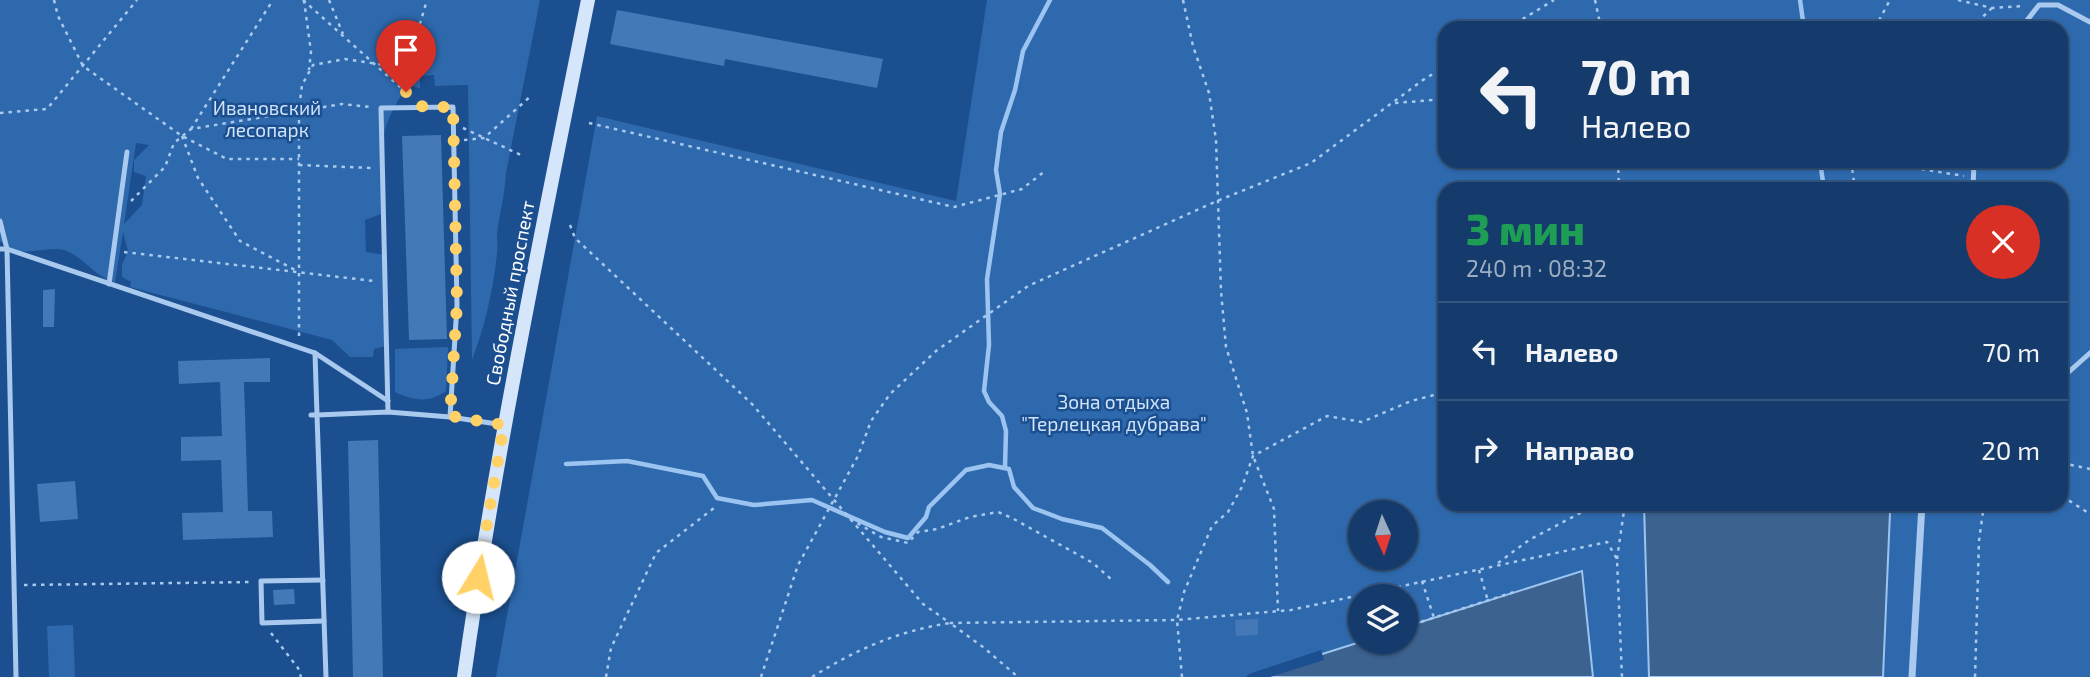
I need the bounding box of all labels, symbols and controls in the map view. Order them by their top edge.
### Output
pin [376,20,436,92]
icon: arrive [387,31,425,69]
text: 70 m [1581,46,1692,105]
icon: left [1466,49,1557,140]
park label: Ивановский лесопарк [213,96,321,141]
text: Налево [1581,106,1691,144]
street label: Свободный проспект [480,198,539,387]
text: 3 мин [1466,203,1585,253]
button: close [1966,205,2040,279]
text: 240 m · 08:32 [1466,254,1607,282]
icon: left [1466,332,1504,370]
text: Налево [1525,336,1618,367]
text: 70 m [1982,336,2040,367]
park label: Зона отдыха "Терлецкая дубрава" [1021,390,1207,436]
icon: right [1466,430,1504,468]
text: Направо [1525,434,1634,465]
text: 20 m [1981,434,2040,465]
north arrow [1348,500,1418,570]
map controls [1348,500,1418,654]
position arrow [441,540,515,614]
button: layers [1348,584,1418,654]

